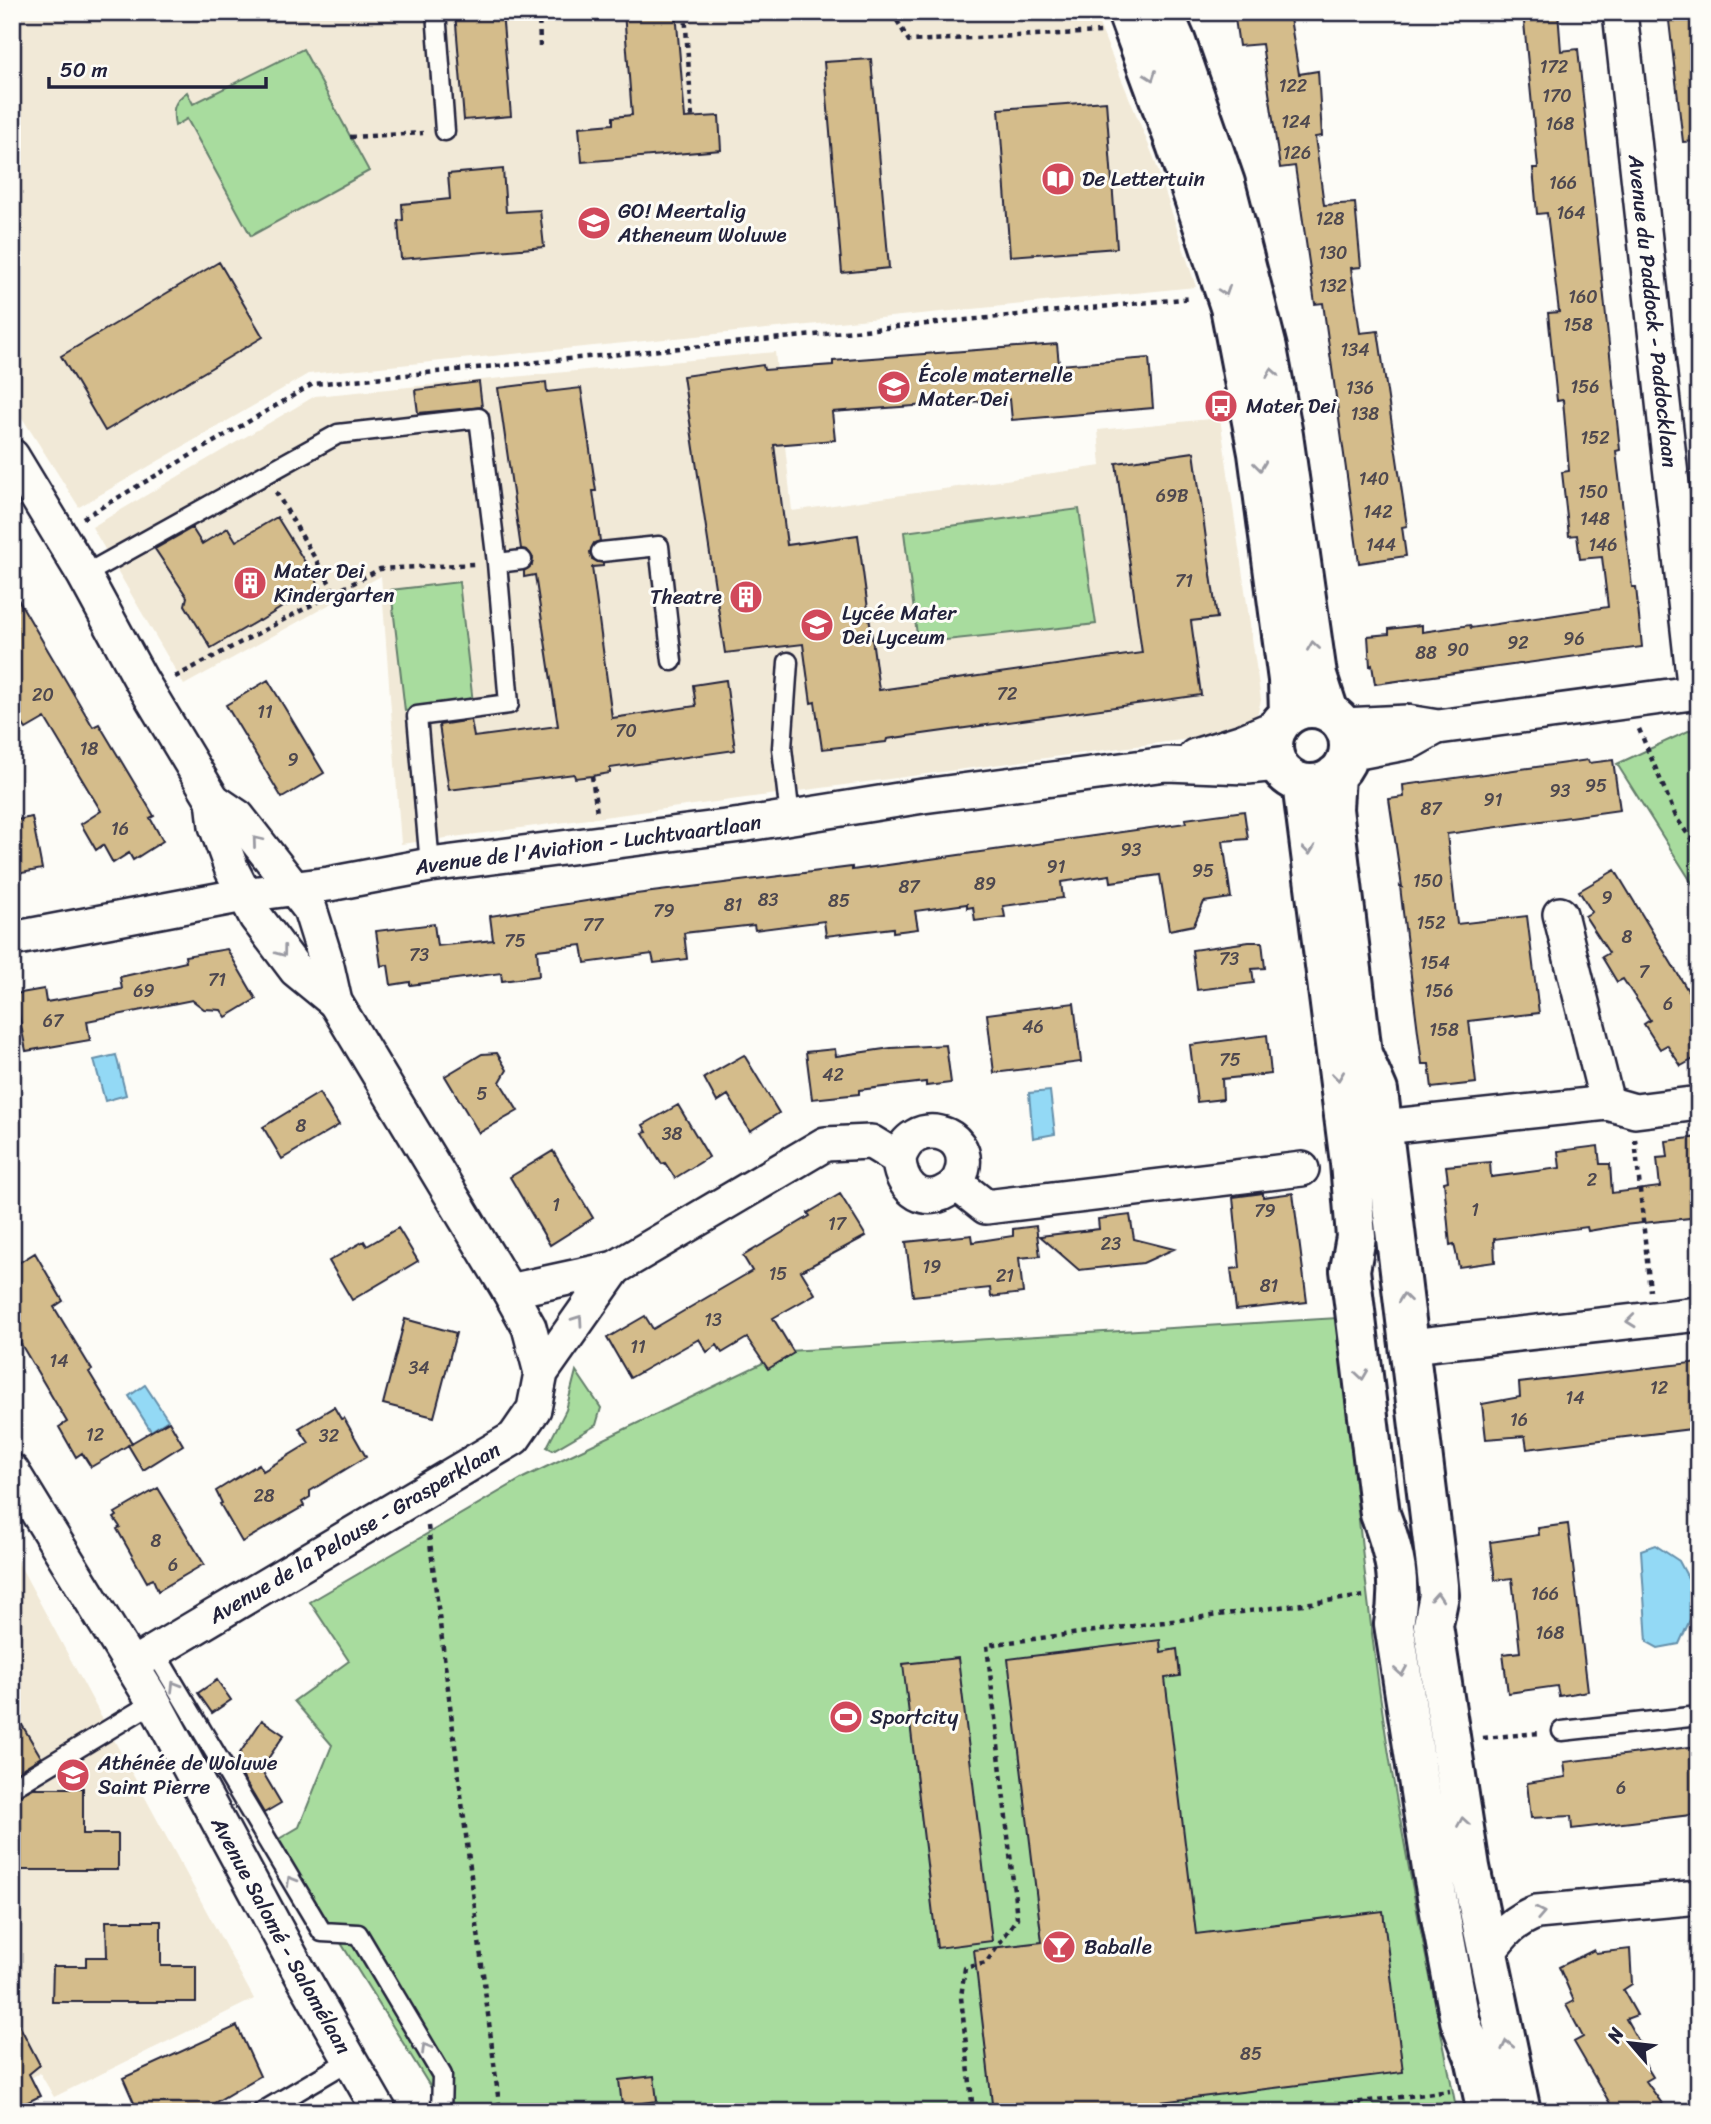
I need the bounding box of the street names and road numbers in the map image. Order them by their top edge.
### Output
street label: Avenue du Paddock - Paddocklaan [1617,152,1689,470]
street label: Avenue de l'Aviation - Luchtvaartlaan [410,803,764,887]
street label: Avenue de la Pelouse - Grasperklaan [200,1431,508,1635]
street label: Avenue Salomé - Salomélaan [200,1809,362,2061]

